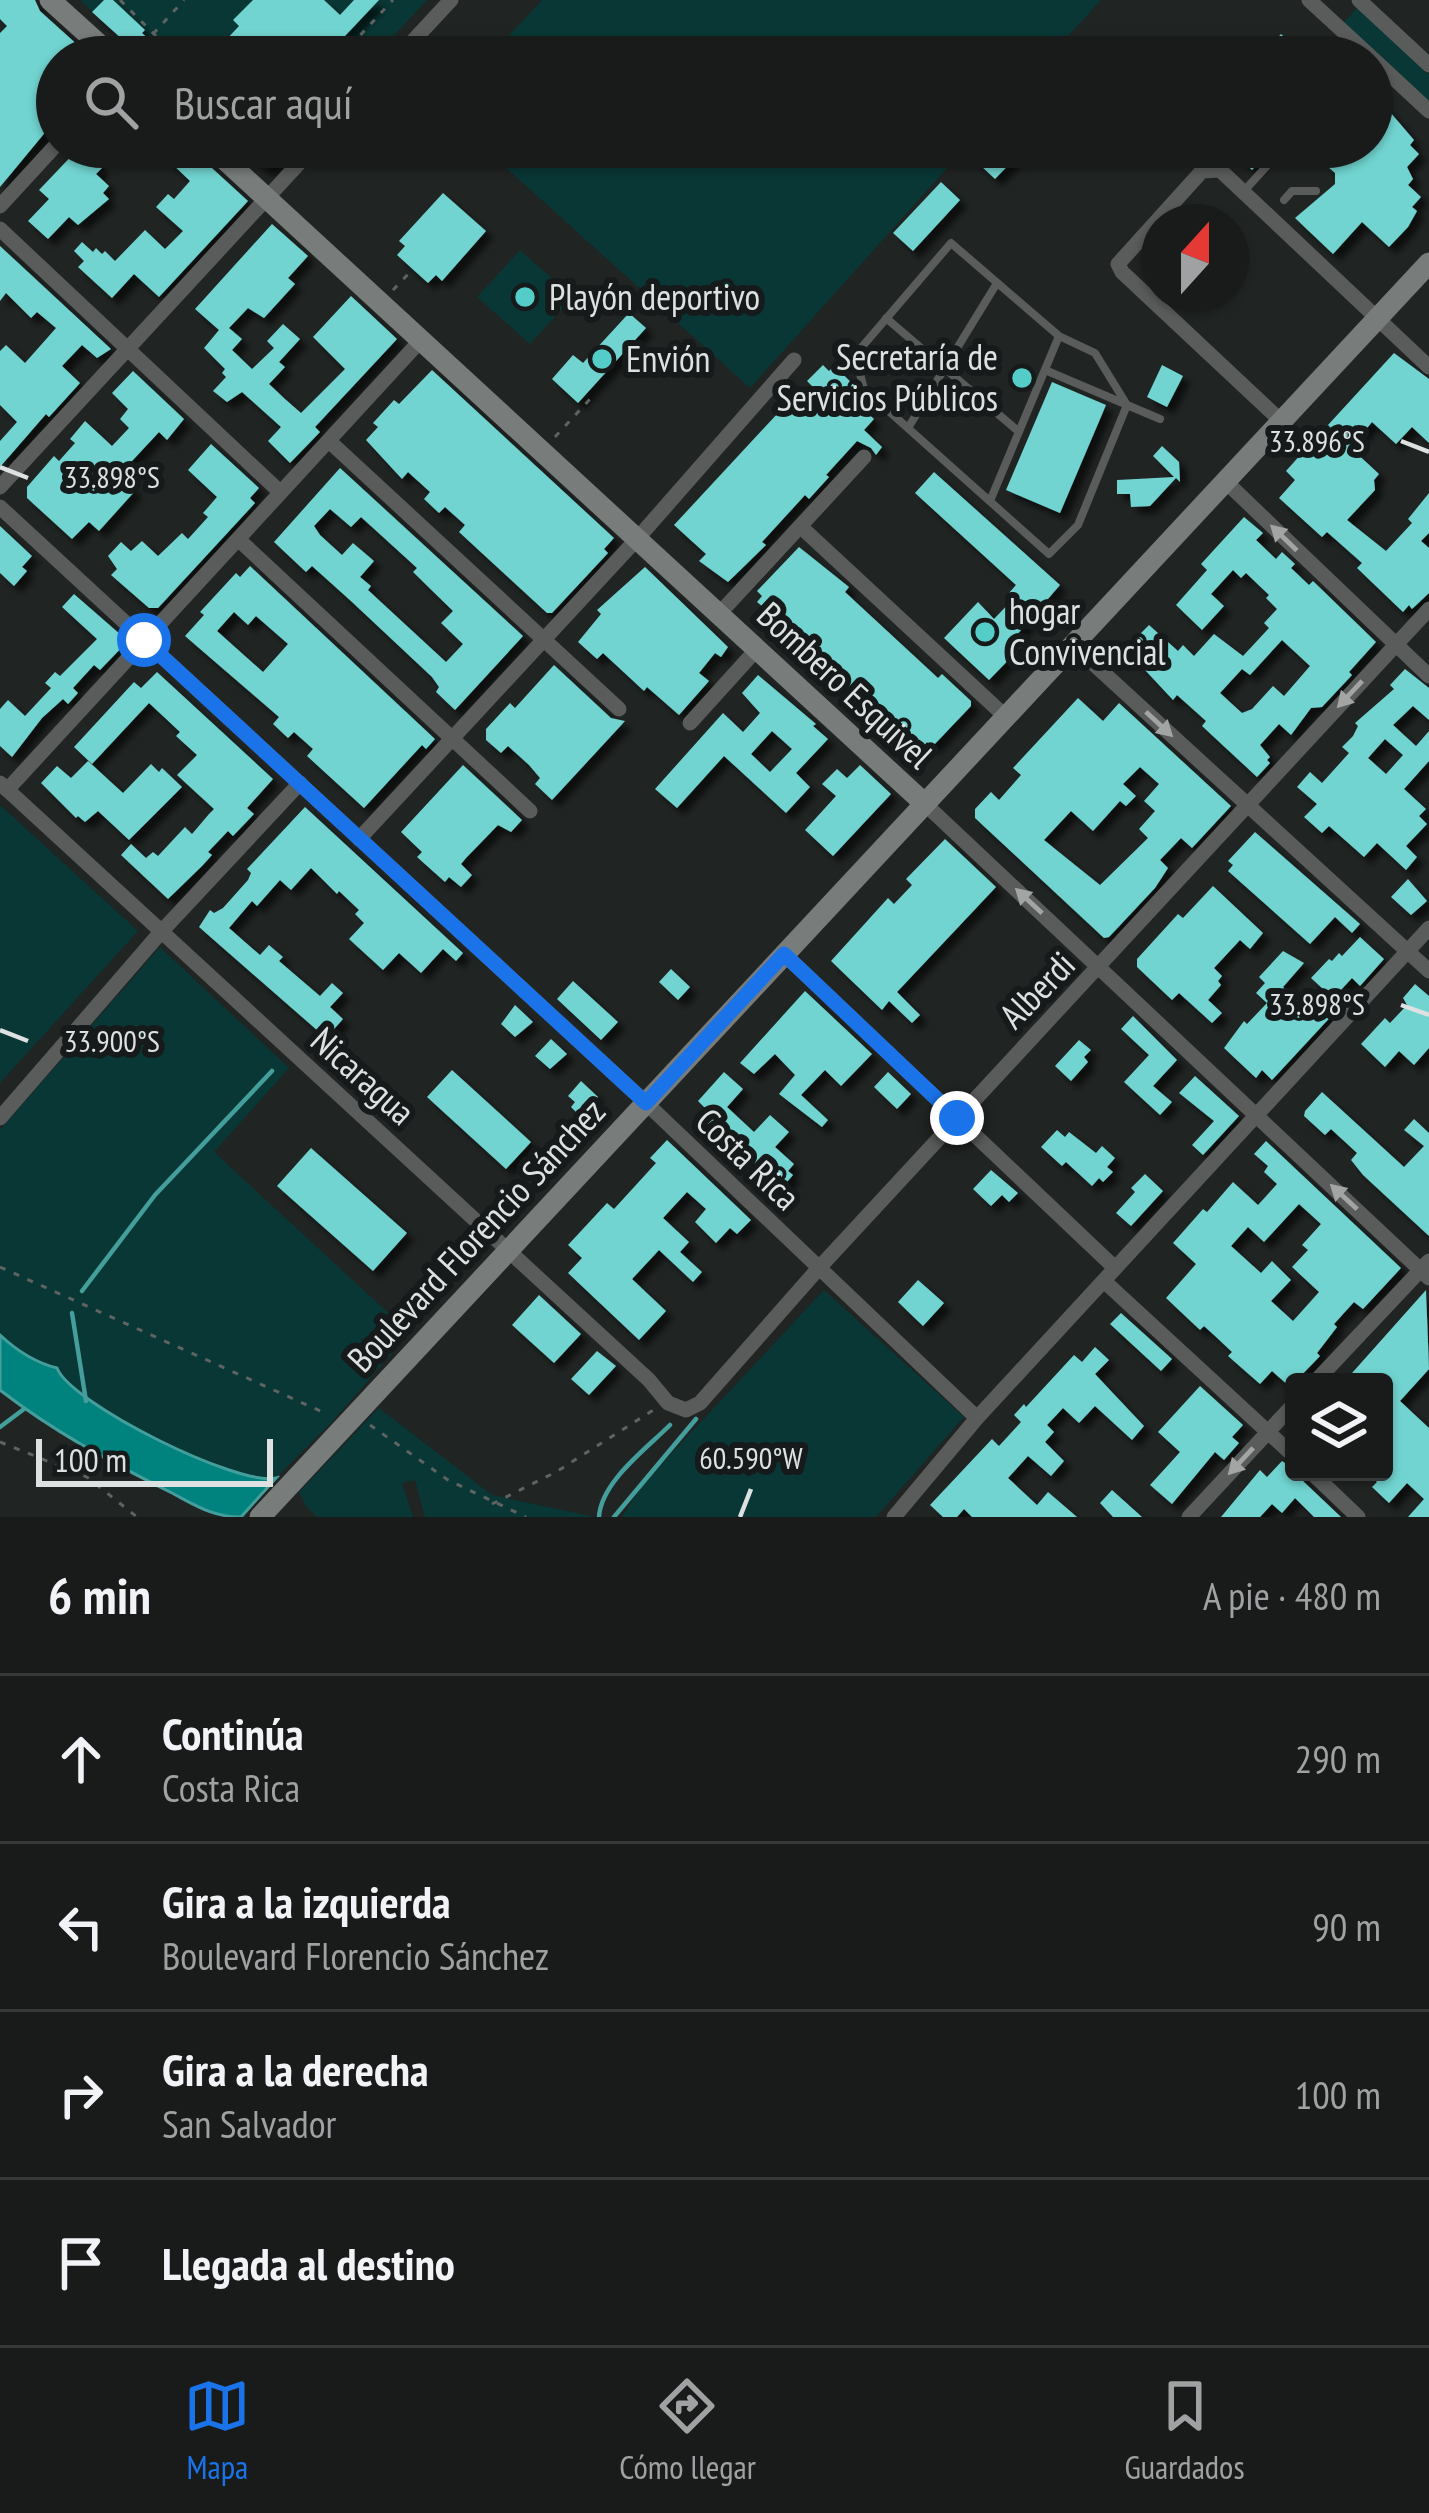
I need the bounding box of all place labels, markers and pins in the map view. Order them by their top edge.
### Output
place label: Playón deportivo [549,273,760,320]
marker: Playón deportivo [512,284,538,310]
place label: Secretaría de Servicios Públicos [776,333,998,421]
place label: Envión [626,335,710,382]
marker: Envión [589,346,615,372]
marker: Secretaría de Servicios Públicos [1009,365,1035,391]
place label: hogar Convivencial [1009,587,1166,675]
marker: hogar Convivencial [972,619,998,645]

